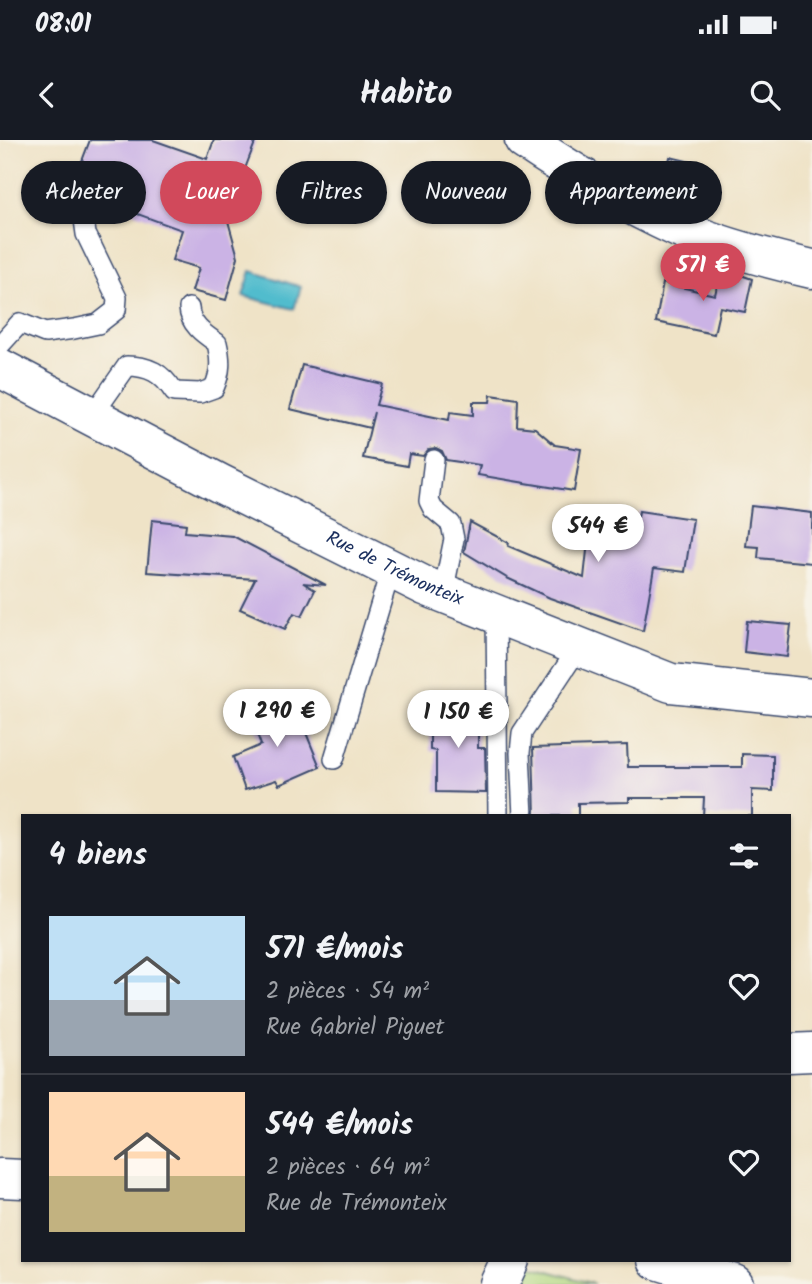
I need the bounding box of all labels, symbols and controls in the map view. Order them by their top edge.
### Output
text: 08:01 [35,4,91,46]
text: Habito [360,69,452,120]
icon: back [28,76,66,114]
icon: search [746,76,784,114]
chip: Acheter [21,161,146,224]
chip: Louer [160,161,262,224]
chip: Filtres [276,161,387,224]
chip: Nouveau [401,161,531,224]
chip: Appartement [545,161,722,224]
pin: 571 € [654,244,752,303]
text: 571 € [677,248,729,284]
pin: 544 € [549,504,647,564]
text: 544 € [568,509,628,545]
street label: Rue de Trémonteix [320,524,469,615]
pin: 1 290 € [212,690,342,749]
pin: 1 150 € [393,690,523,750]
text: 1 290 € [239,694,315,730]
text: 1 150 € [423,695,493,731]
text: 4 biens [49,832,147,880]
icon: filters [725,837,763,875]
text: 571 €/mois [266,926,404,974]
icon: home [105,944,189,1028]
icon: heart [725,967,763,1005]
text: 2 pièces · 54 m² [266,974,429,1010]
text: Rue Gabriel Piguet [266,1010,444,1046]
text: 544 €/mois [266,1102,413,1150]
icon: home [105,1120,189,1204]
icon: heart [725,1143,763,1181]
text: 2 pièces · 64 m² [266,1150,429,1186]
text: Rue de Trémonteix [266,1186,447,1222]

